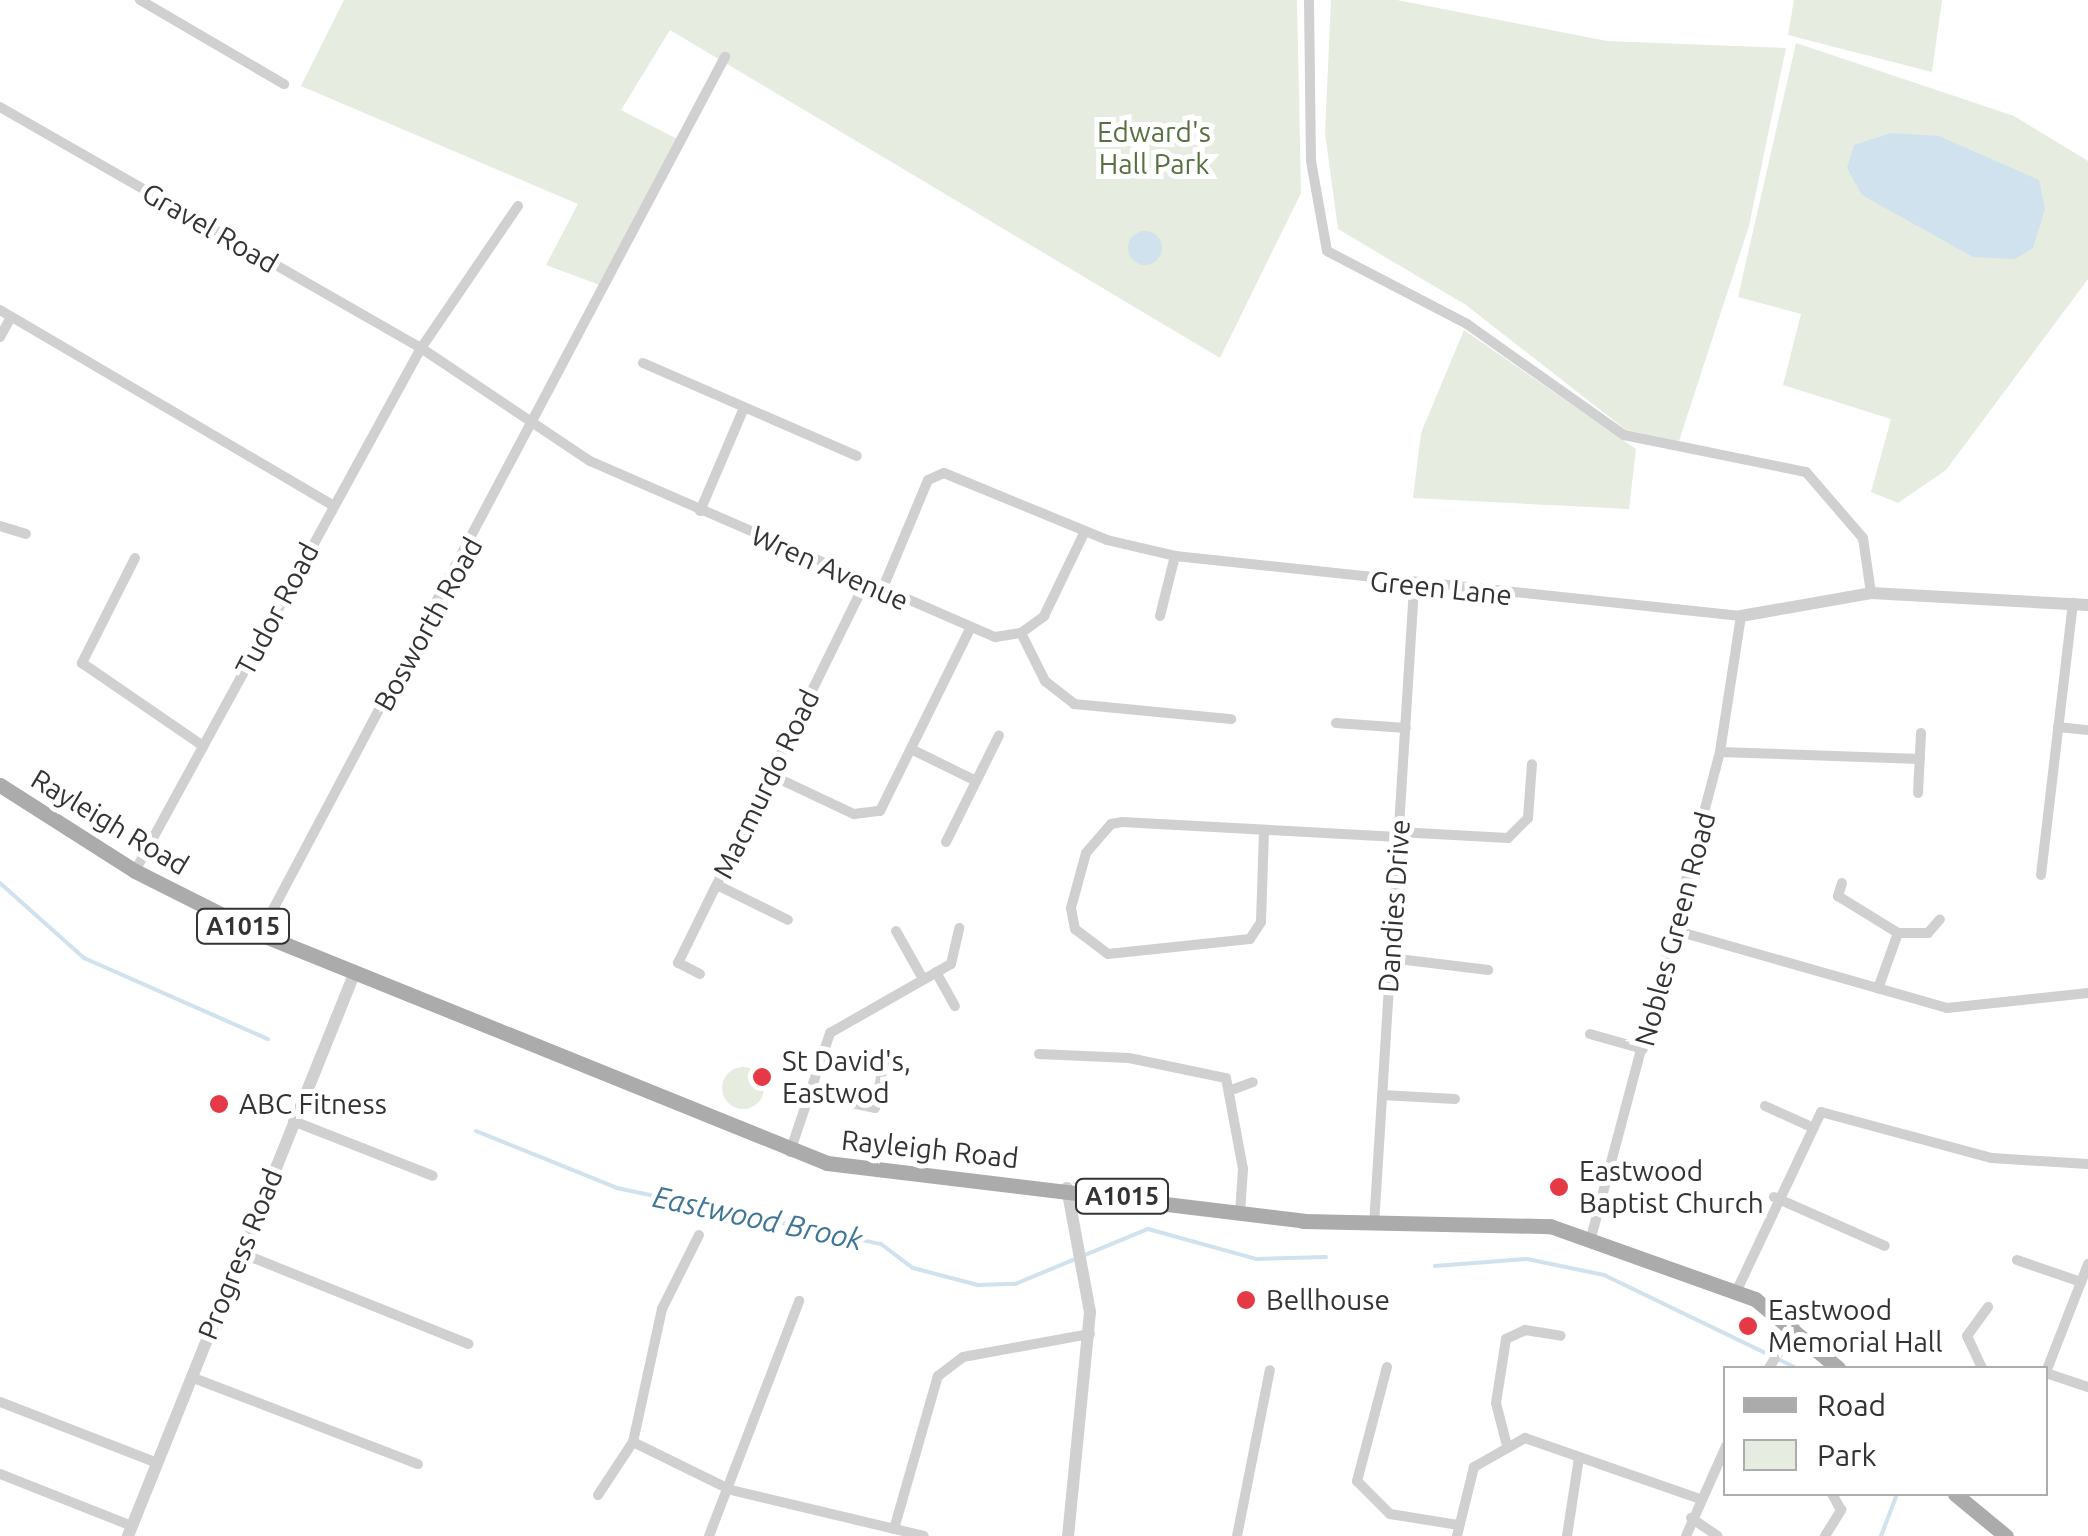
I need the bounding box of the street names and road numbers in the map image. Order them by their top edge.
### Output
street label: Gravel Road [136,176,284,280]
street label: Wren Avenue [746,518,914,618]
street label: Bosworth Road [367,531,489,717]
street label: Tudor Road [228,537,326,681]
street label: Green Lane [1368,564,1514,612]
street label: Macmurdo Road [706,684,826,884]
street label: Rayleigh Road [25,762,195,882]
street label: Nobles Green Road [1628,808,1722,1050]
street label: Dandies Drive [1371,818,1417,994]
road number: A1015 [196,906,290,946]
street label: Rayleigh Road [840,1123,1020,1175]
street label: Progress Road [191,1164,289,1344]
road number: A1015 [1074,1176,1170,1216]

